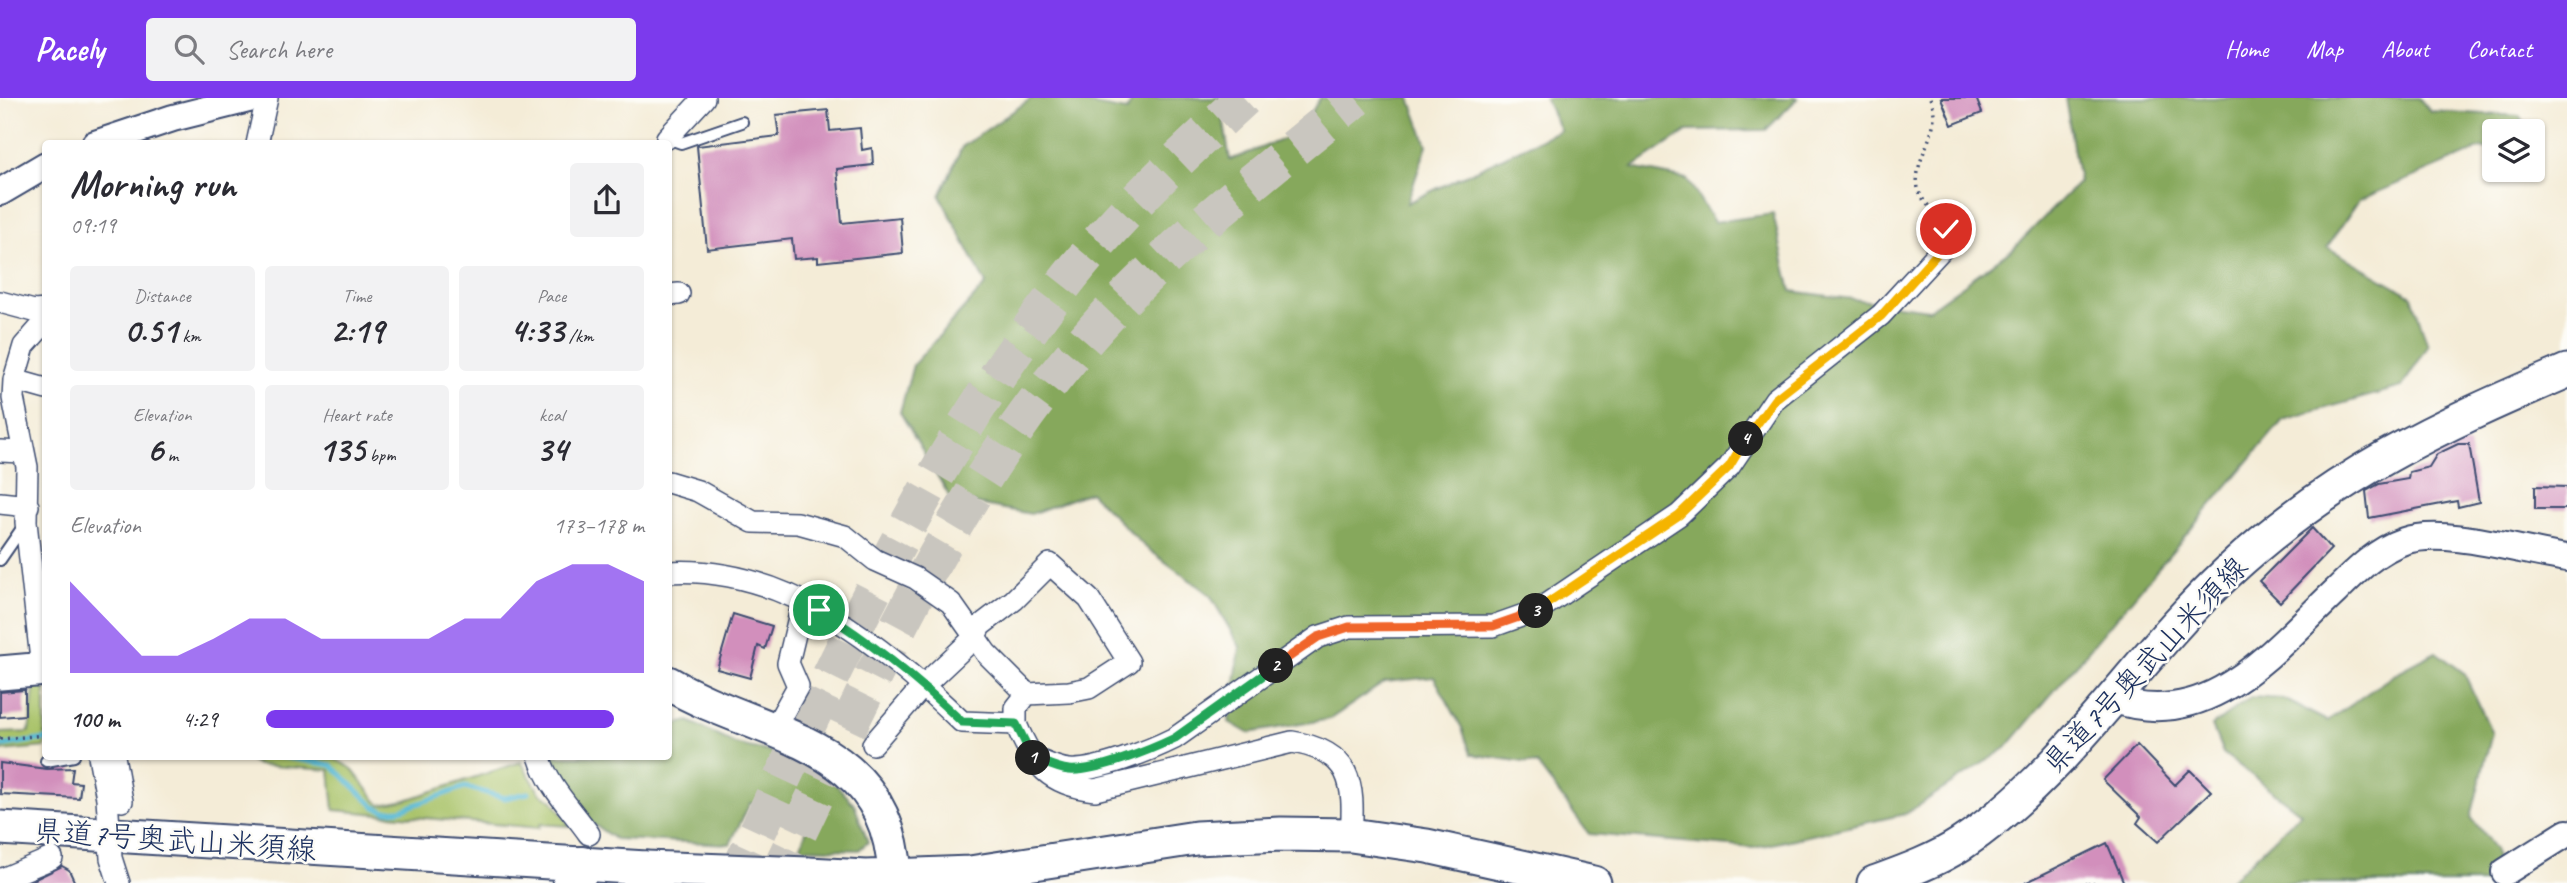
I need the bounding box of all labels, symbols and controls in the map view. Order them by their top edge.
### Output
search box [146,18,636,81]
text: Pacely [35,28,104,70]
icon: search [170,30,208,68]
text: Search here [226,33,332,66]
text: Home [2225,34,2268,64]
text: Map [2306,34,2343,64]
text: About [2381,34,2429,64]
text: Contact [2467,34,2532,64]
map controls [2482,119,2545,182]
button: layers [2482,119,2545,182]
text: Morning run [70,161,236,208]
button: share [570,163,644,237]
pin [1916,199,1976,259]
icon: check [1927,210,1965,248]
text: 09:19 [70,211,116,240]
text: Distance [134,284,191,308]
text: Time [342,284,372,308]
text: Pace [537,284,566,308]
text: 0.51 [124,308,178,353]
text: 2:19 [330,308,384,353]
text: 4:33 [510,308,564,353]
text: km [178,324,201,348]
text: /km [564,324,593,348]
text: Elevation [133,403,192,427]
text: Heart rate [322,403,392,427]
text: kcal [539,403,564,427]
pin: 4 [1728,422,1764,456]
text: 4 [1741,426,1750,450]
text: 6 [146,427,163,472]
text: 135 [318,427,365,472]
text: 34 [536,427,567,472]
text: m [163,443,178,467]
text: bpm [365,443,396,467]
text: Elevation [70,511,141,540]
text: 173–178 m [553,511,644,540]
street label: 県道7号奥武山米須線 [2034,548,2256,782]
pin [789,580,849,640]
icon: arrive [800,591,838,629]
pin: 3 [1518,594,1554,628]
text: 3 [1531,598,1540,622]
pin: 2 [1258,648,1294,684]
text: 2 [1271,653,1280,677]
text: 100 m [70,705,120,734]
text: 4:29 [182,705,218,734]
pin: 1 [1016,740,1050,776]
text: 1 [1028,745,1037,769]
street label: 県道7号奥武山米須線 [32,811,318,869]

